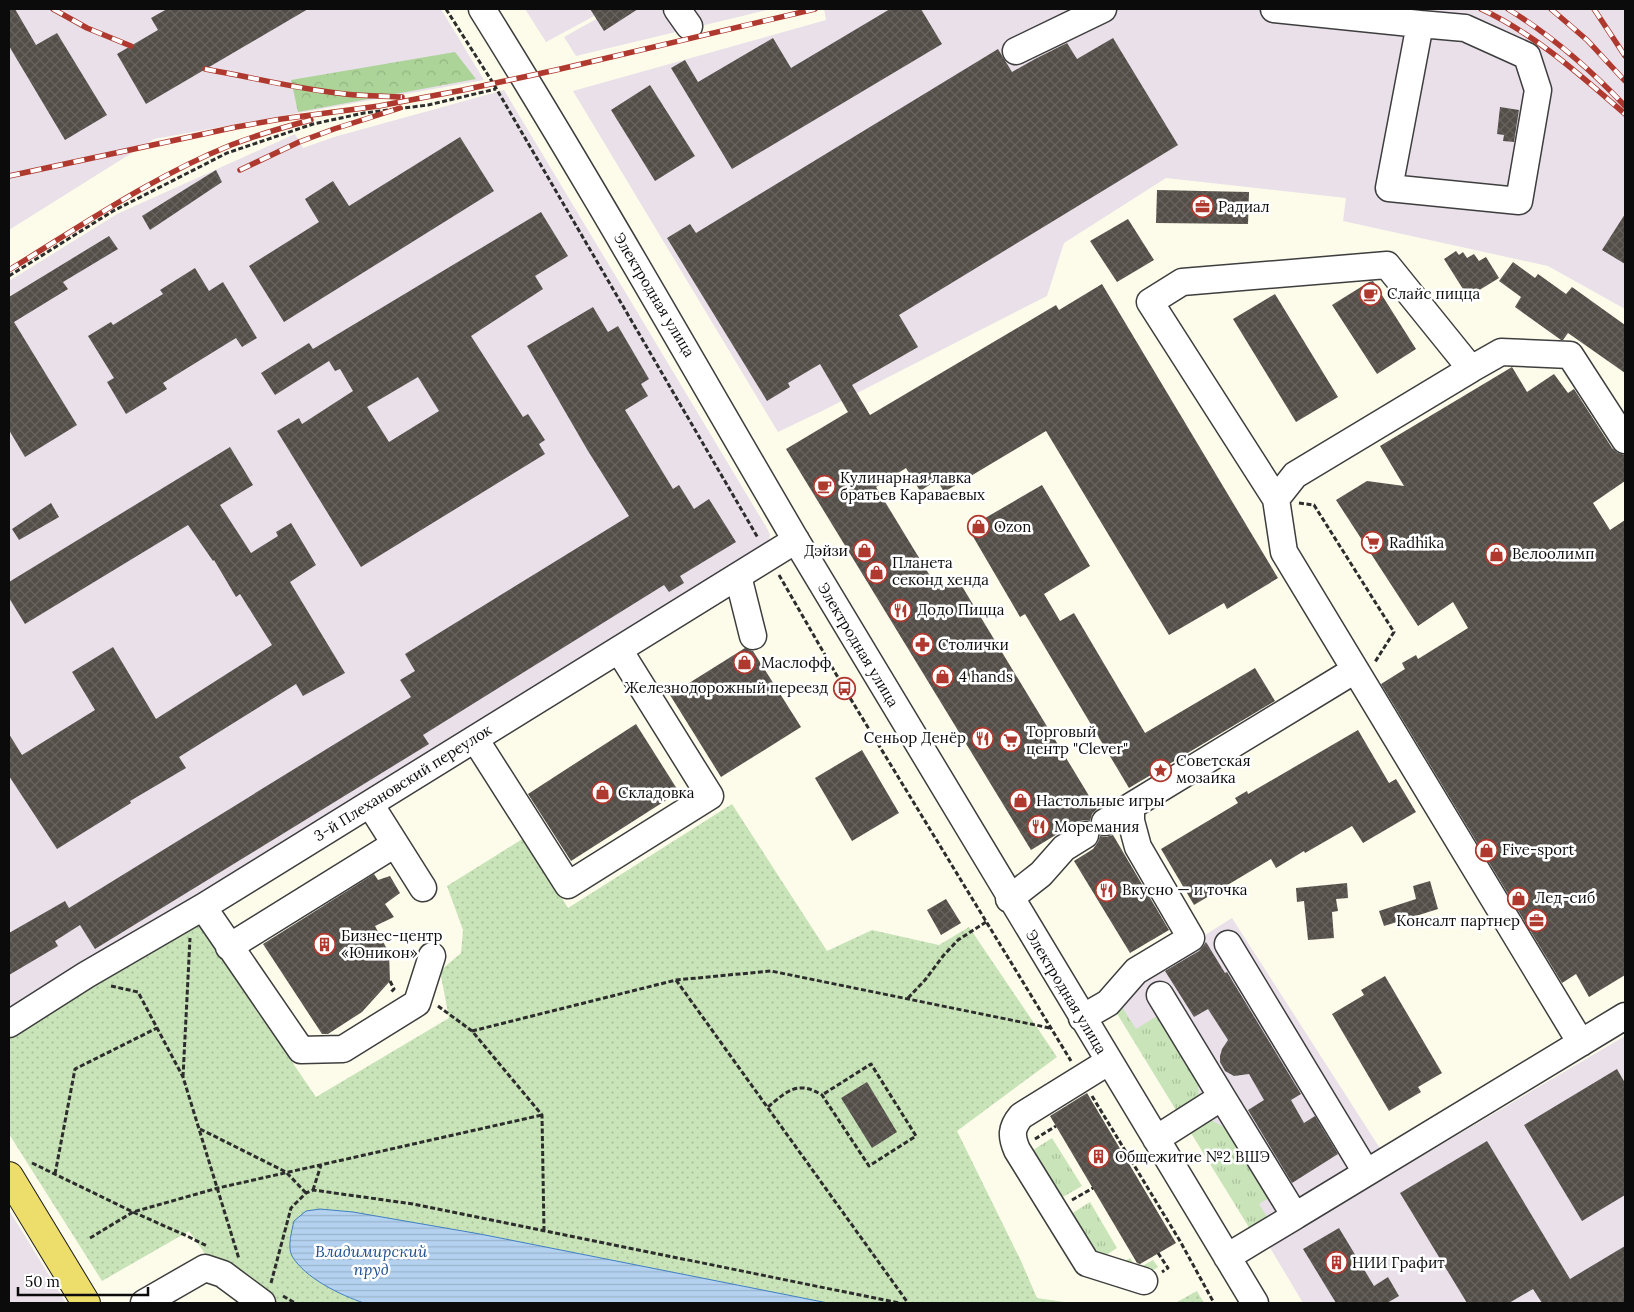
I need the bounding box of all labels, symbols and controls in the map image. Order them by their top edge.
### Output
office icon: Радиал [1190,195,1214,219]
place label: Радиал [1218,197,1270,216]
street label: Электродная улица [610,229,699,361]
cafe icon: Слайс пицца [1359,282,1383,306]
place label: Слайс пицца [1387,284,1480,303]
place label: Кулинарная лавка братьев Караваевых [840,468,985,504]
cafe icon: Кулинарная лавка братьев Караваевых [812,475,836,499]
shop icon: Ozon [966,515,990,539]
place label: Ozon [994,517,1031,536]
supermarket icon: Radhika [1361,531,1385,555]
place label: Radhika [1389,533,1444,552]
shop icon: Дэйзи [852,539,876,563]
place label: Дэйзи [804,541,848,560]
shop icon: Велоолимп [1484,542,1508,566]
place label: Велоолимп [1512,544,1594,563]
place label: Планета секонд хенда [892,553,989,589]
shop icon: Планета секонд хенда [864,560,888,584]
street label: Электродная улица [814,579,903,711]
restaurant icon: Додо Пицца [889,598,913,622]
place label: Додо Пицца [917,600,1005,619]
pharmacy icon: Столички [910,633,934,657]
place label: Столички [938,635,1009,654]
shop icon: Маслофф [733,651,757,675]
place label: Маслофф [761,653,832,672]
shop icon: 4 hands [931,665,955,689]
place label: 4 hands [959,667,1013,686]
bus stop icon: Железнодорожный переезд [832,676,856,700]
place label: Железнодорожный переезд [625,678,828,697]
street label: 3-й Плехановский переулок [310,720,495,845]
place label: Торговый центр "Clever" [1026,722,1128,758]
restaurant icon: Сеньор Денёр [970,726,994,750]
place label: Сеньор Денёр [864,728,966,747]
supermarket icon: Торговый центр "Clever" [998,729,1022,753]
place label: Советская мозаика [1176,751,1251,787]
place icon: Советская мозаика [1148,758,1172,782]
shop icon: Складовка [590,781,614,805]
place label: Складовка [618,783,695,802]
shop icon: Настольные игры [1008,789,1032,813]
place label: Настольные игры [1036,791,1165,810]
restaurant icon: Моремания [1026,815,1050,839]
place label: Моремания [1054,817,1139,836]
shop icon: Five-sport [1474,838,1498,862]
place label: Five-sport [1502,840,1575,859]
restaurant icon: Вкусно — и точка [1094,878,1118,902]
place label: Вкусно — и точка [1122,880,1248,899]
shop icon: Лед-сиб [1507,886,1531,910]
place label: Лед-сиб [1535,888,1595,907]
office icon: Консалт партнер [1524,909,1548,933]
place label: Консалт партнер [1396,911,1520,930]
place label: Бизнес-центр «Юникон» [341,926,442,962]
street label: Электродная улица [1022,926,1111,1058]
building icon: Бизнес-центр «Юникон» [313,933,337,957]
building icon: Общежитие №2 ВШЭ [1087,1145,1111,1169]
place label: Общежитие №2 ВШЭ [1115,1147,1270,1166]
water label: Владимирский пруд [315,1241,428,1279]
building icon: НИИ Графит [1324,1251,1348,1275]
place label: НИИ Графит [1352,1253,1445,1272]
scale bar [18,1264,148,1296]
text: 50 m [25,1272,60,1291]

